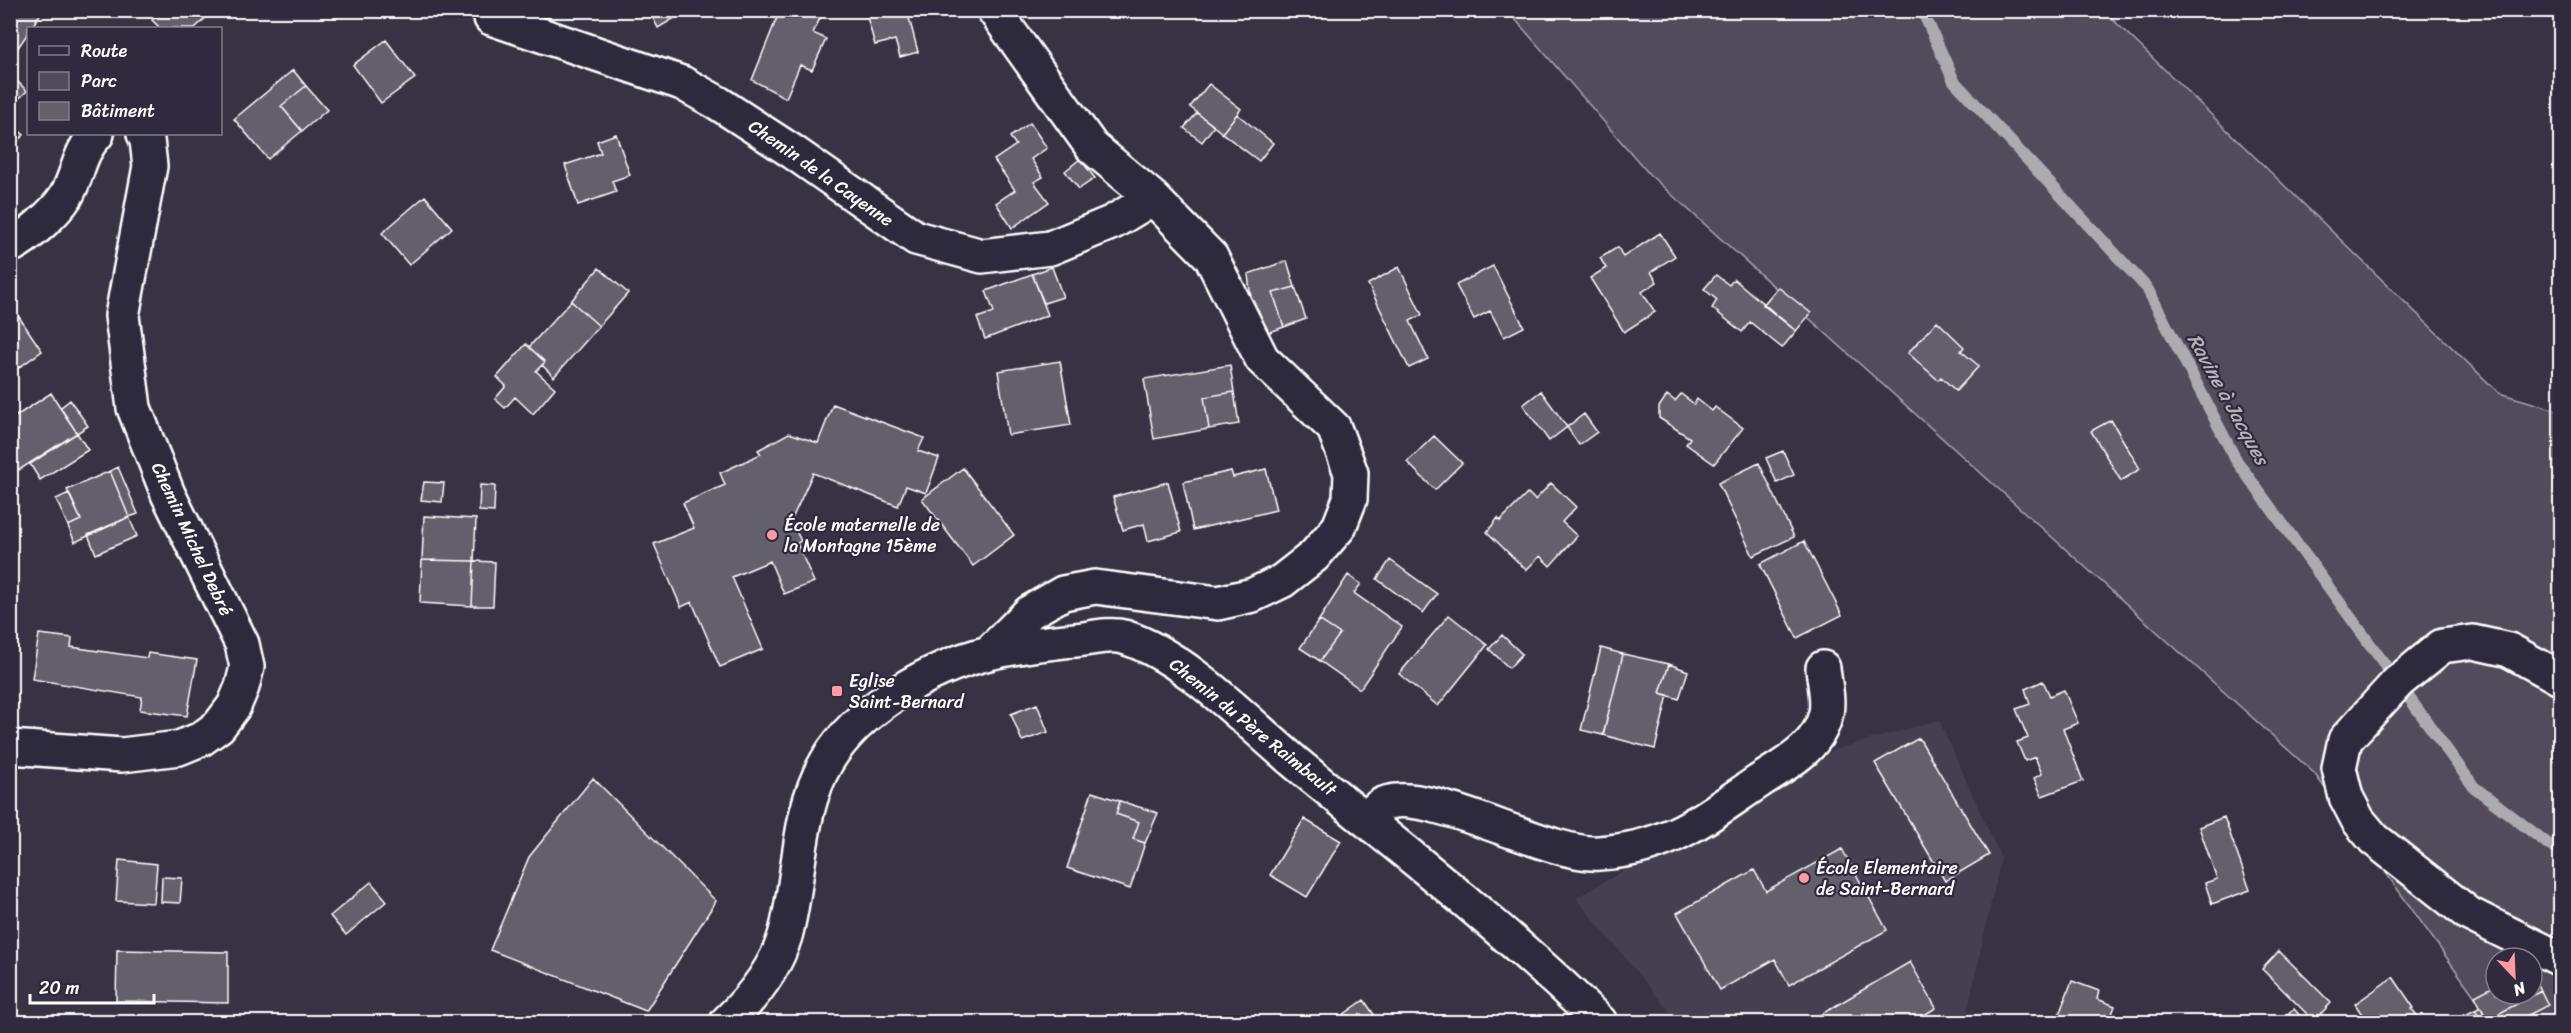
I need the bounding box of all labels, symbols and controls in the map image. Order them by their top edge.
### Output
legend [27,27,222,135]
text: Route [81,35,128,67]
text: Parc [81,65,117,97]
text: Bâtiment [81,95,155,127]
street label: Chemin de la Cayenne [742,111,900,235]
water label: Ravine à Jacques [2177,327,2280,474]
street label: Chemin Michel Debré [142,457,242,621]
place label: École maternelle de la Montagne 15ème [784,509,940,562]
marker: École maternelle de la Montagne 15ème [765,528,779,542]
street label: Chemin du Père Raimbault [1162,649,1345,805]
place label: Eglise Saint-Bernard [849,665,965,718]
marker: Eglise Saint-Bernard [830,684,844,698]
place label: École Elementaire de Saint-Bernard [1816,852,1958,905]
marker: École Elementaire de Saint-Bernard [1797,871,1811,885]
north arrow [2484,946,2544,1006]
scale bar [30,967,154,1005]
text: 20 m [39,972,79,1004]
text: N [2508,973,2531,1005]

